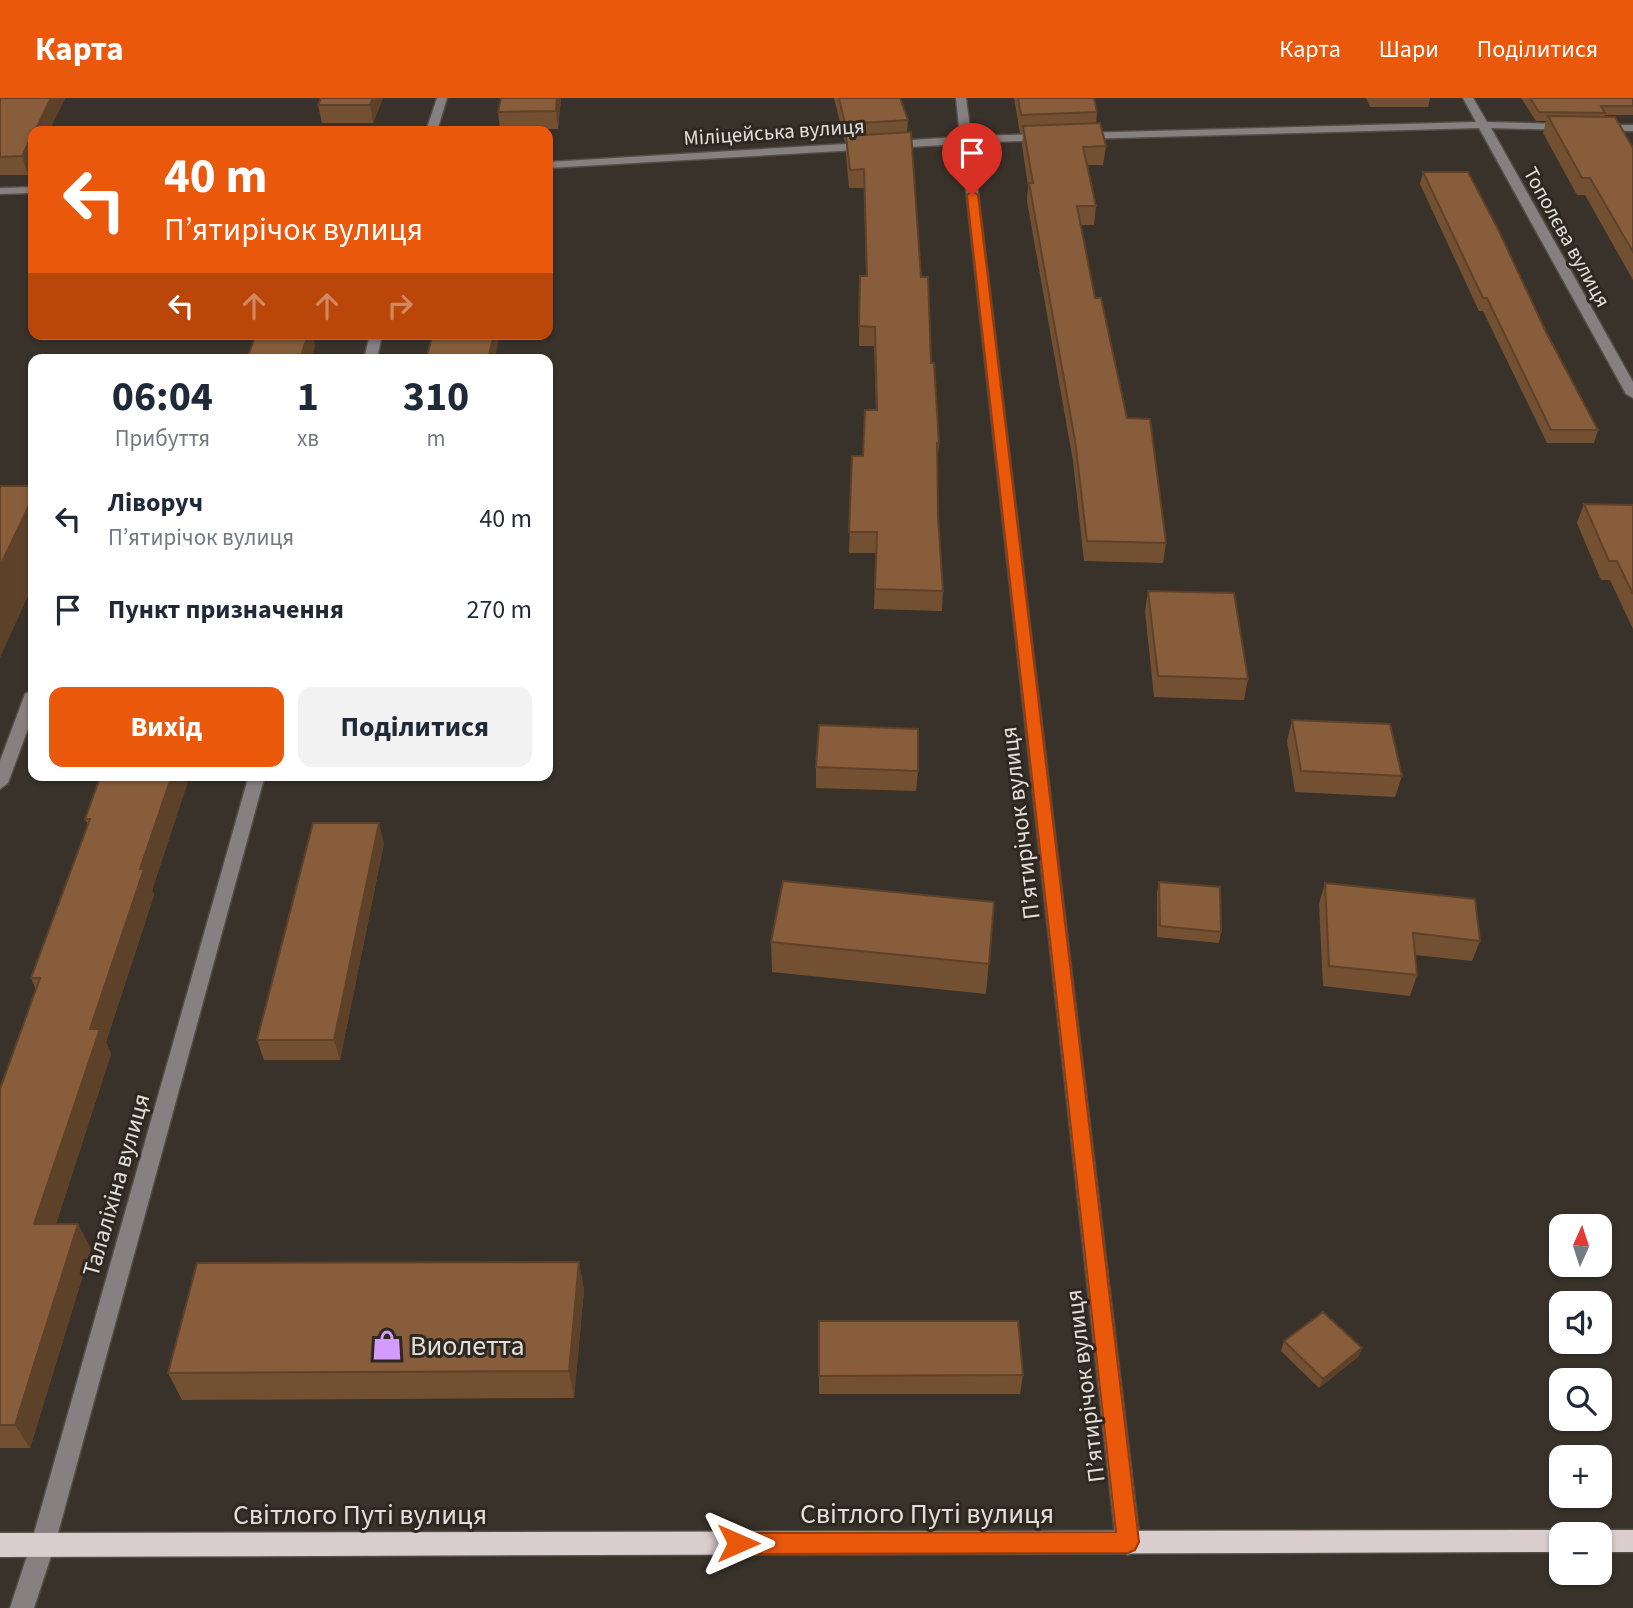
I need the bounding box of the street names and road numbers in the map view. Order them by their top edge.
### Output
street label: Міліцейська вулиця [682,111,866,153]
street label: Тополєва вулиця [1516,161,1618,313]
street label: П’ятирічок вулиця [991,724,1050,921]
street label: Талаліхіна вулиця [74,1090,159,1281]
street label: П’ятирічок вулиця [1056,1287,1115,1484]
street label: Світлого Путі вулиця [800,1494,1054,1534]
street label: Світлого Путі вулиця [233,1495,487,1535]

